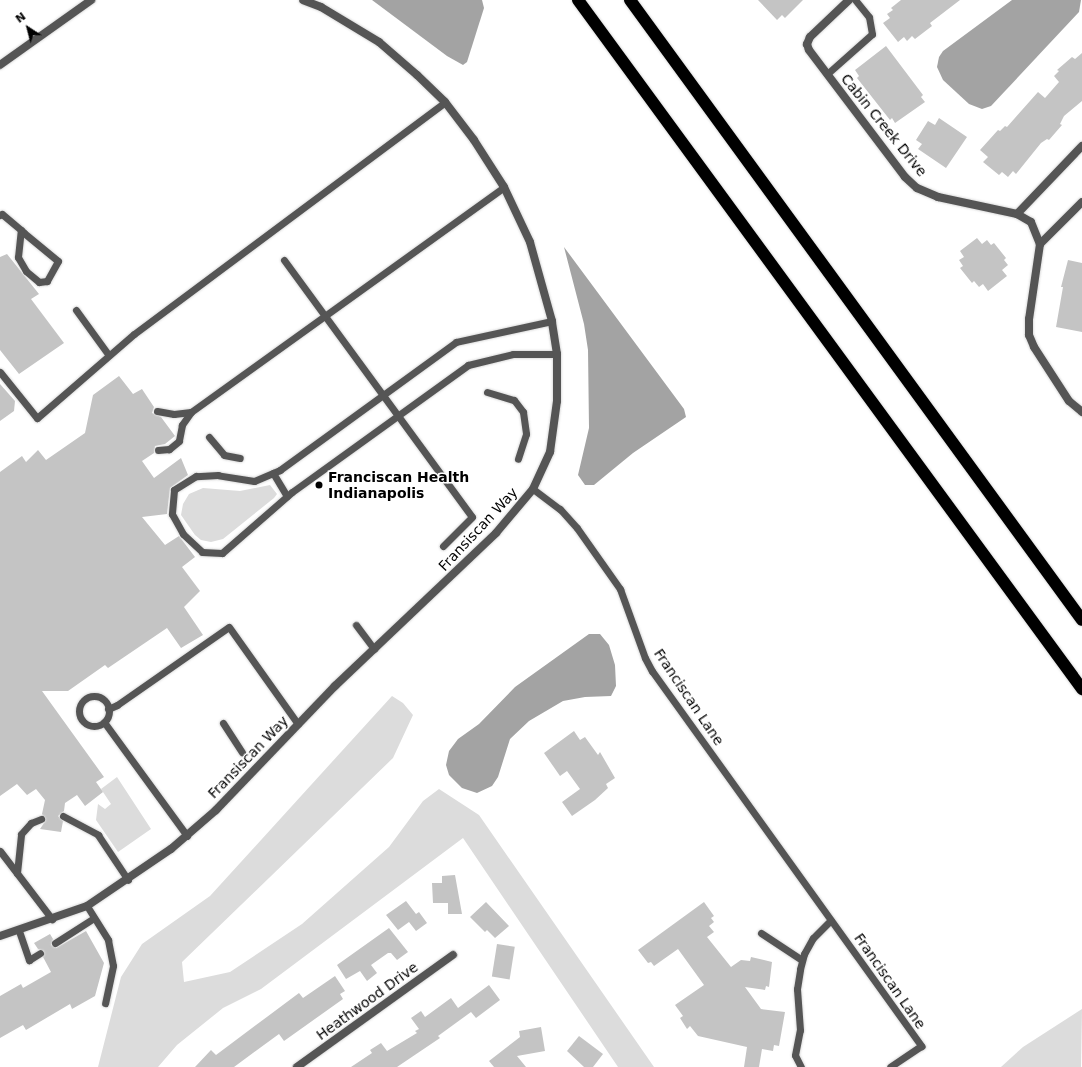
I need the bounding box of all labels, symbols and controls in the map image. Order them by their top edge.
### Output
north arrow [8,8,48,48]
text: N [13,10,28,26]
street label: Cabin Creek Drive [838,70,930,180]
place label: Franciscan Health Indianapolis [328,469,469,502]
marker: Franciscan Health Indianapolis [313,479,325,491]
street label: Fransiscan Way [435,484,521,574]
street label: Franciscan Lane [651,646,727,748]
street label: Fransiscan Way [204,712,292,802]
street label: Franciscan Lane [851,930,929,1032]
street label: Heathwood Drive [313,959,421,1043]

